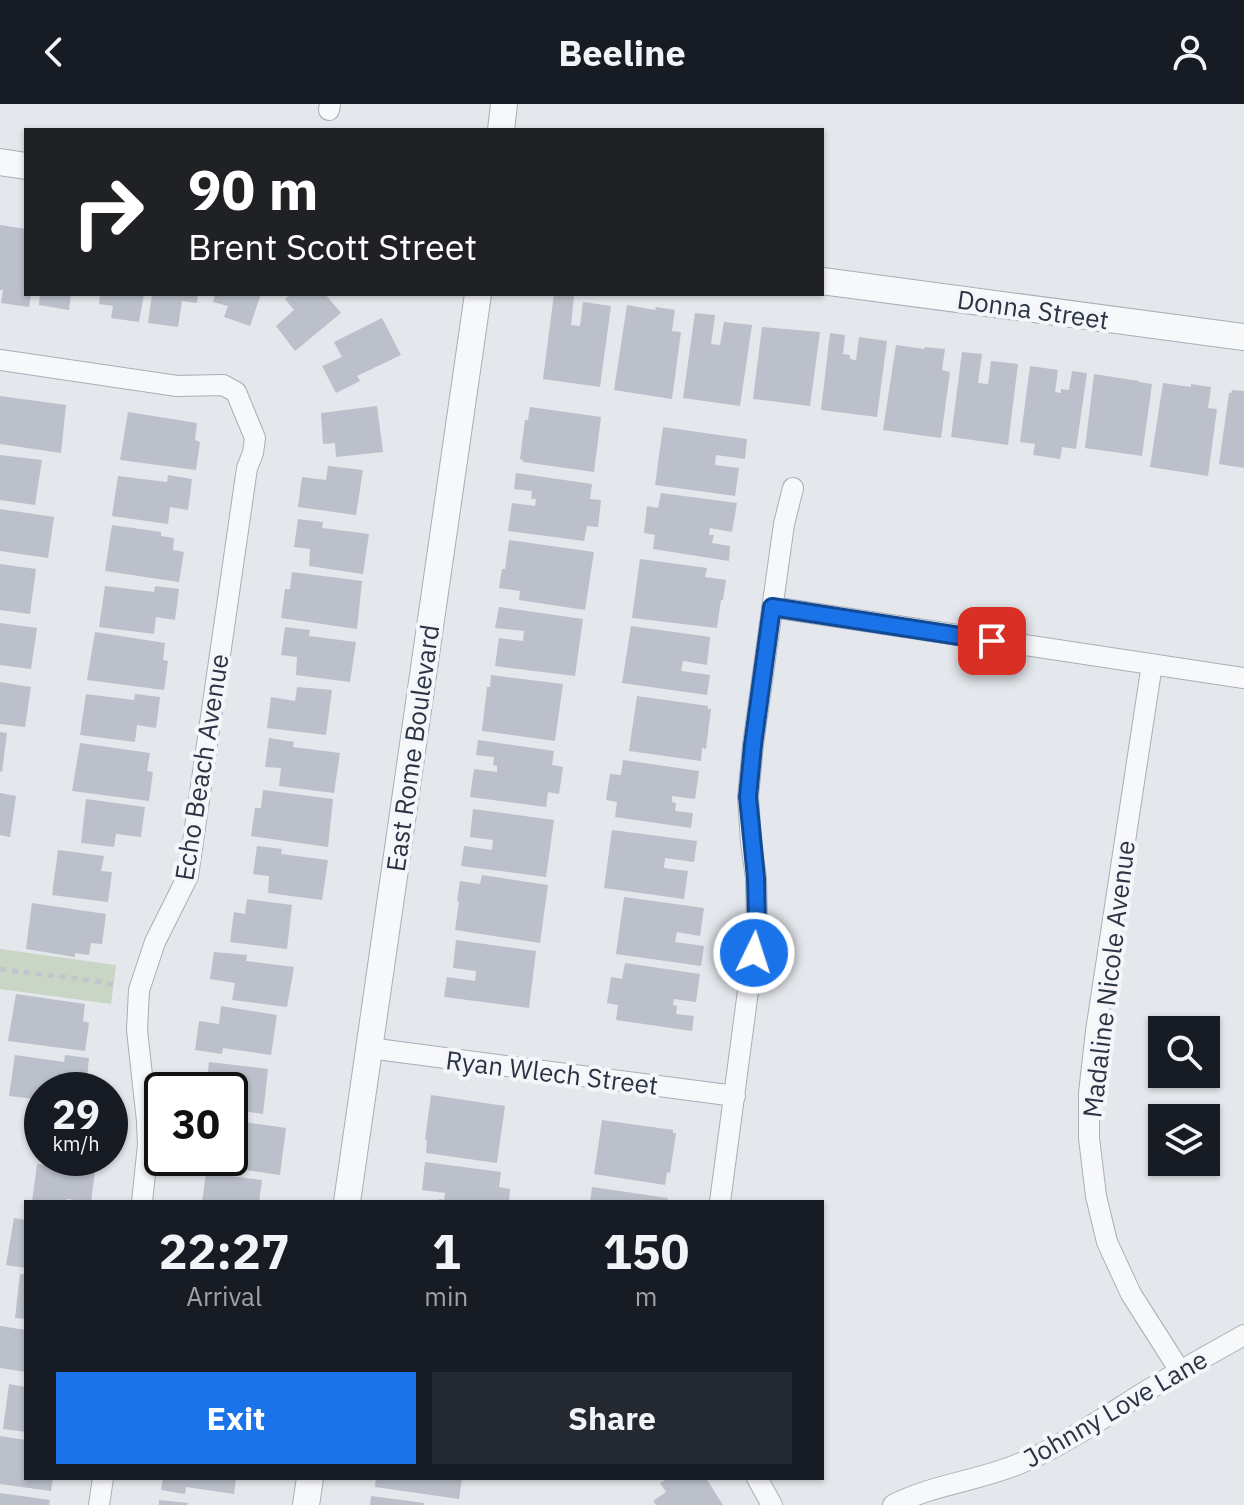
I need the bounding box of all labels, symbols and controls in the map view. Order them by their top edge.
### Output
text: Beeline [558,29,686,76]
icon: back [32,30,76,74]
icon: person [1168,30,1212,74]
text: 90 m [188,153,318,225]
icon: right [56,160,160,264]
text: Brent Scott Street [188,223,477,270]
street label: Donna Street [955,282,1111,336]
pin [958,607,1026,675]
icon: arrive [970,619,1014,663]
street label: East Rome Boulevard [378,622,446,874]
street label: Echo Beach Avenue [166,651,236,883]
street label: Madaline Nicole Avenue [1074,838,1142,1120]
position arrow [712,911,796,995]
map controls [1148,1016,1220,1176]
button: search [1148,1016,1220,1088]
street label: Ryan Wlech Street [444,1042,660,1102]
speed limit sign: 30 [144,1072,248,1176]
text: 29 [52,1088,100,1140]
button: layers [1148,1104,1220,1176]
text: km/h [52,1130,100,1157]
text: 22:27 [159,1220,290,1282]
text: 1 [432,1220,461,1282]
text: 150 [603,1220,689,1282]
text: Arrival [186,1279,262,1313]
text: min [424,1279,468,1313]
text: m [635,1279,657,1313]
street label: Johnny Love Lane [1017,1342,1213,1474]
button: Exit [56,1372,416,1464]
button: Share [432,1372,792,1464]

